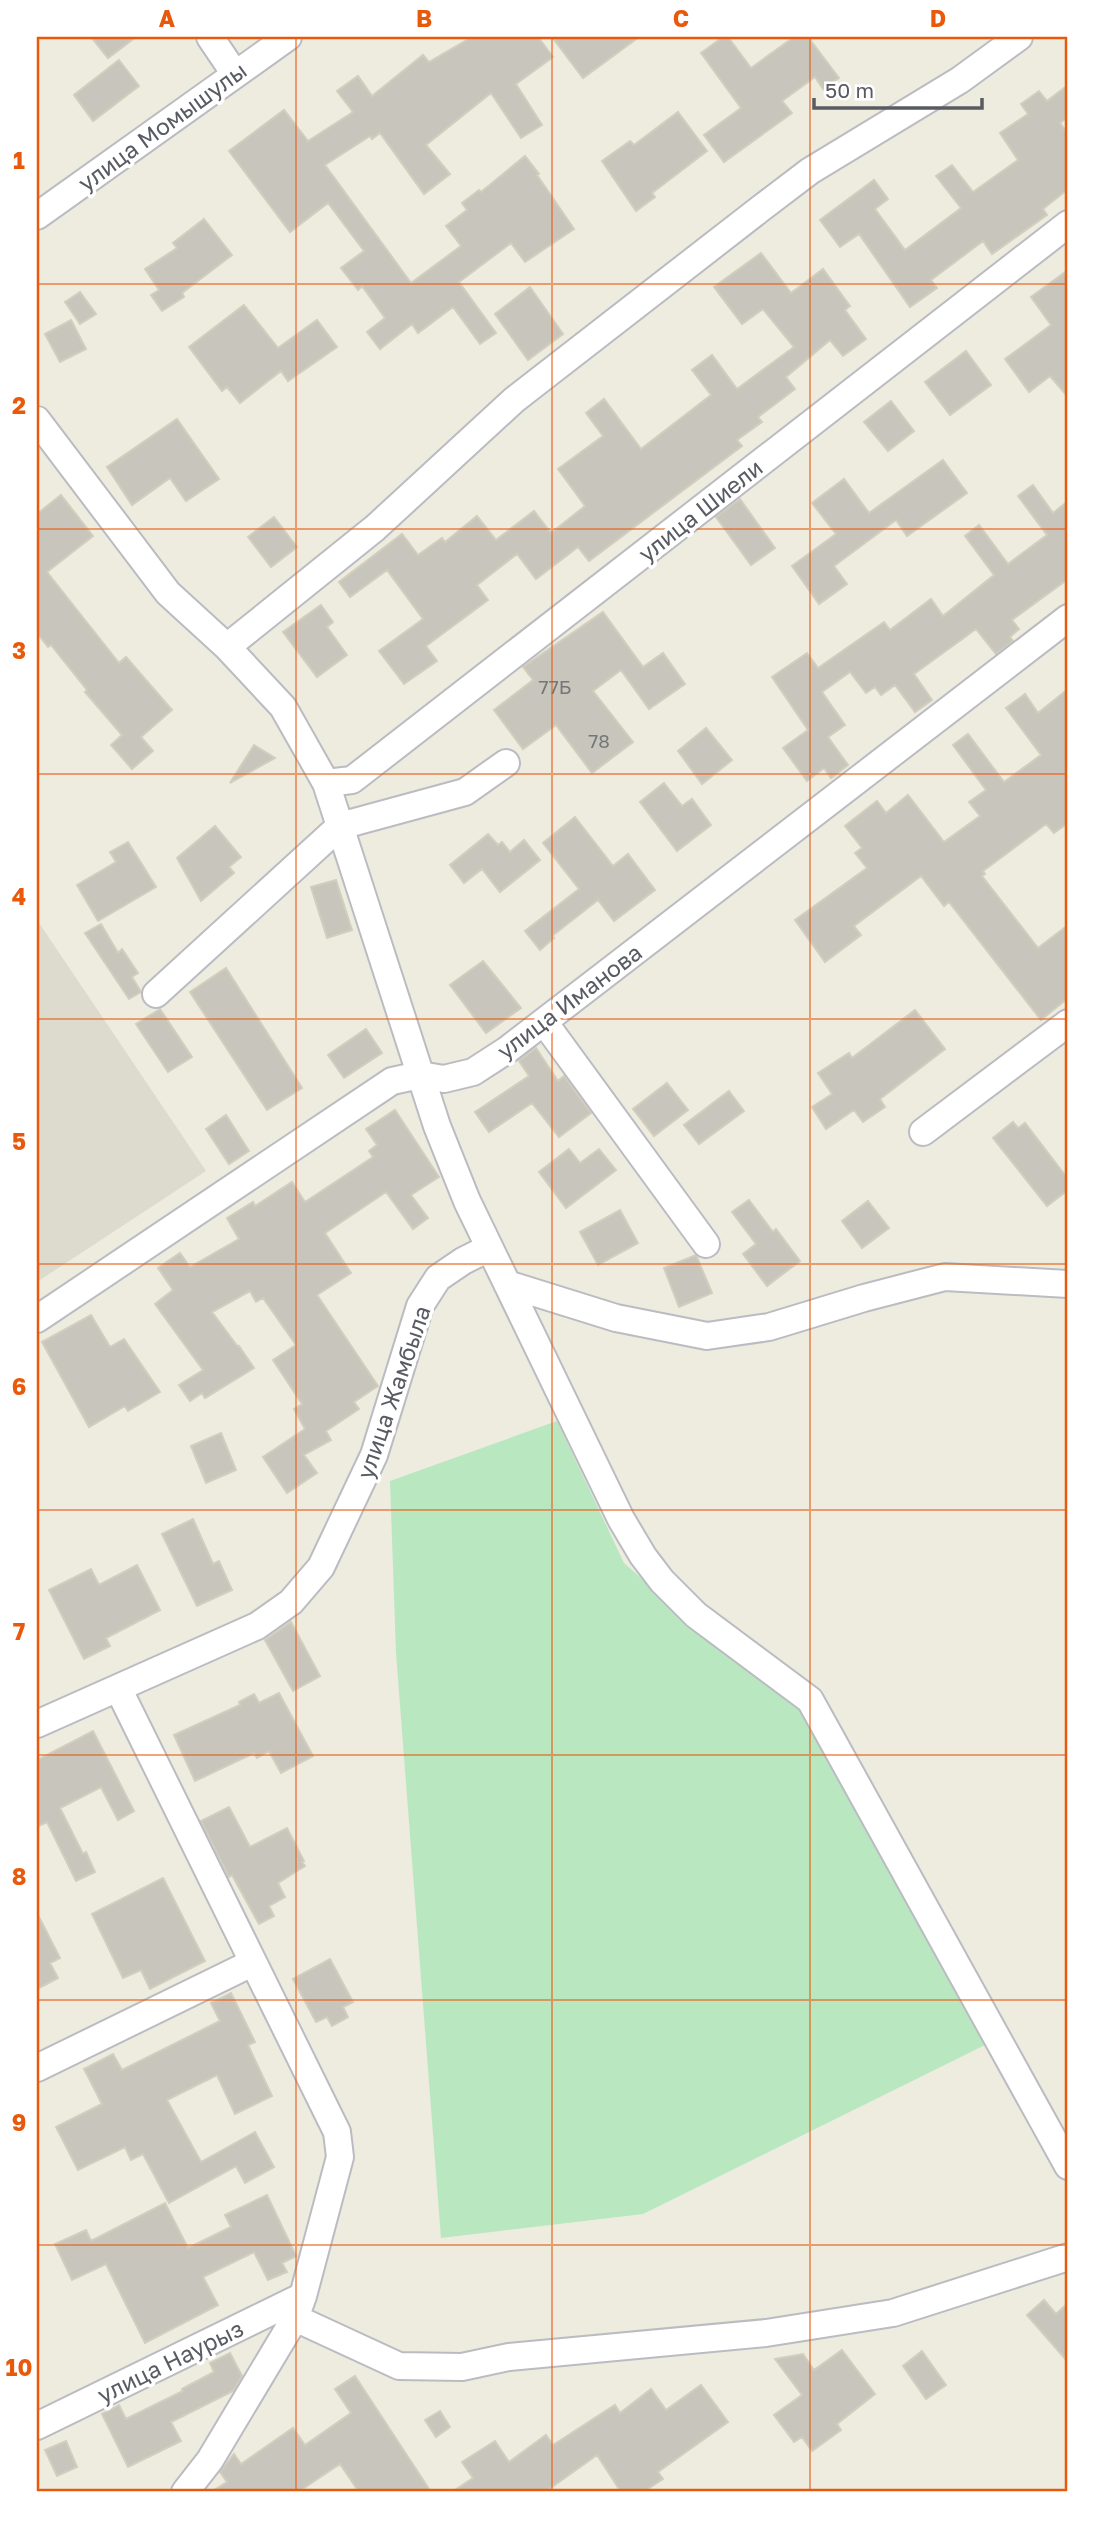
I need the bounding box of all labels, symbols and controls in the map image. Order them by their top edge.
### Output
text: A [159,4,176,32]
text: B [416,4,432,32]
text: C [673,4,689,32]
text: D [930,4,946,32]
street label: улица Момышулы [72,55,252,197]
scale bar [814,66,982,110]
text: 50 m [825,77,874,103]
text: 1 [13,146,25,174]
text: 2 [12,391,26,419]
street label: улица Шиели [632,453,768,567]
text: 3 [12,636,26,664]
house number: 77Б [539,675,571,698]
house number: 78 [588,729,610,752]
text: 4 [12,882,26,910]
street label: улица Иманова [491,937,647,1065]
text: 5 [12,1127,26,1155]
street label: улица Жамбыла [350,1302,436,1482]
text: 6 [12,1372,26,1400]
text: 7 [13,1617,25,1645]
text: 8 [12,1862,26,1890]
text: 9 [12,2108,26,2136]
street label: улица Наурыз [92,2314,248,2408]
text: 10 [6,2353,32,2381]

